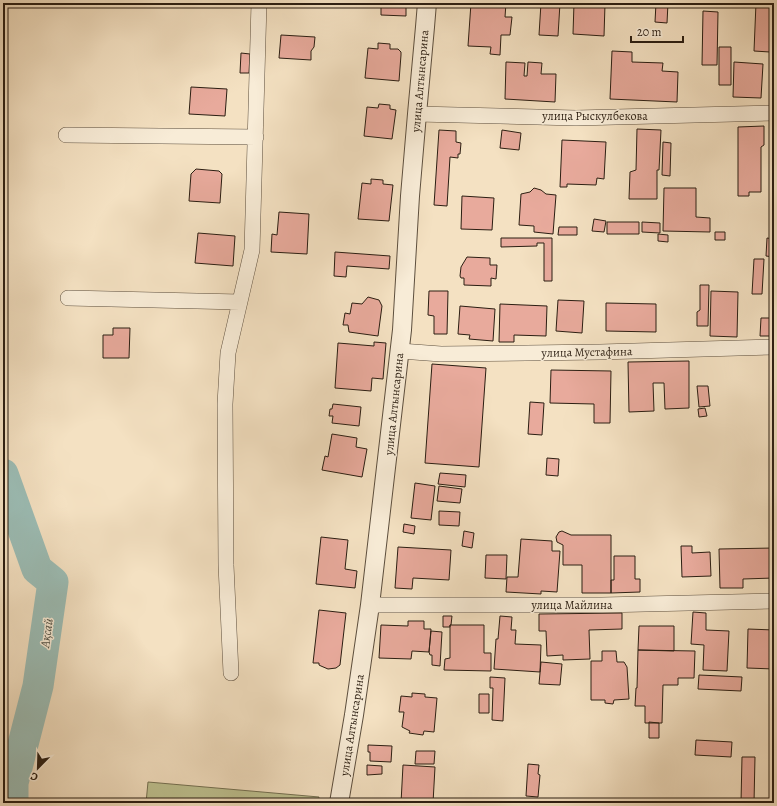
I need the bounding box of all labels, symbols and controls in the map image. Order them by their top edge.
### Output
scale bar [631,18,683,44]
text: 20 m [637,24,661,40]
street label: улица Алтынсарина [407,29,432,134]
street label: улица Рыскулбекова [541,108,648,124]
street label: улица Мустафина [540,343,633,361]
street label: улица Алтынсарина [381,352,407,457]
street label: улица Майлина [530,597,613,613]
water label: Ақсай [36,617,57,650]
street label: улица Алтынсарина [336,673,368,778]
north arrow [18,748,58,788]
text: С [28,768,40,785]

